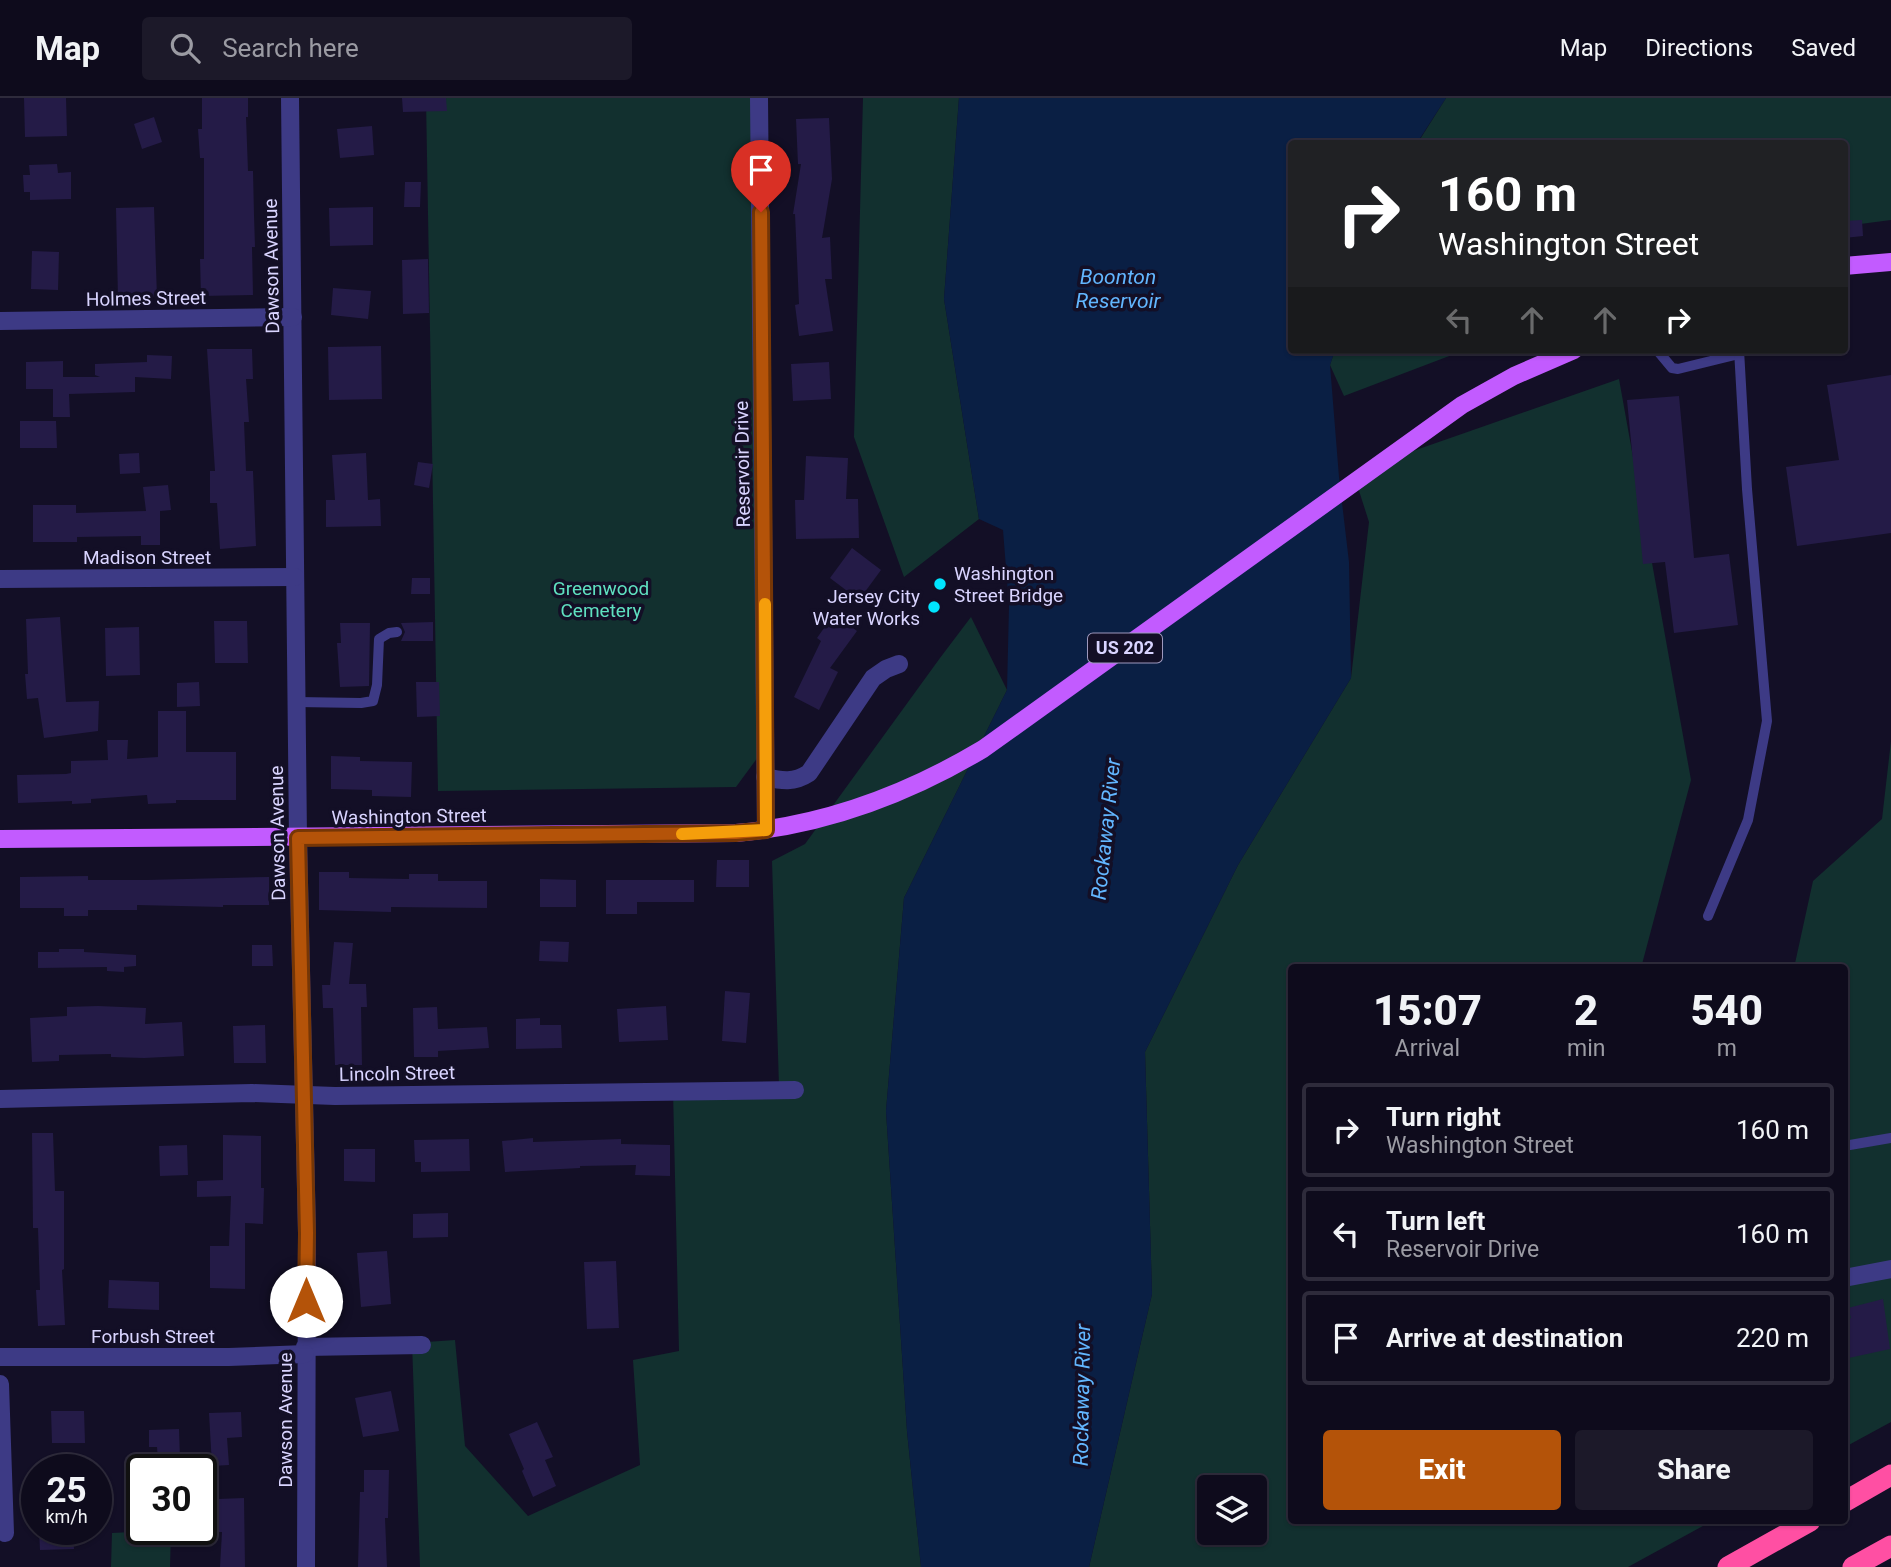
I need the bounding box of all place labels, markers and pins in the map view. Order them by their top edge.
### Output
pin [731,140,791,212]
place label: Washington Street Bridge [954,562,1063,607]
marker: Washington Street Bridge [932,576,948,592]
place label: Jersey City Water Works [812,585,920,630]
marker: Jersey City Water Works [926,599,942,615]

